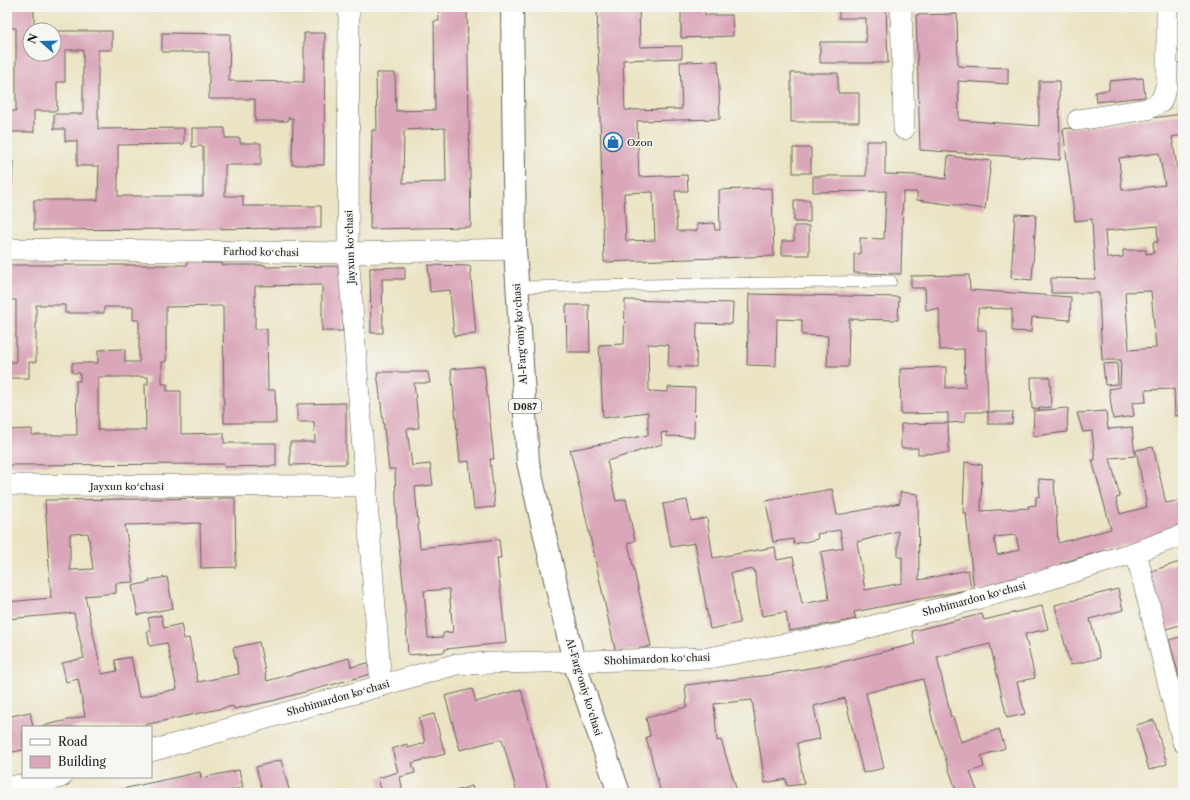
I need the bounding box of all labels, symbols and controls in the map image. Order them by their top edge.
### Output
north arrow [22,22,62,62]
text: N [24,31,41,45]
shop icon: Ozon [602,131,624,153]
place label: Ozon [627,136,654,149]
street label: Jayxun koʻchasi [342,210,358,286]
street label: Farhod koʻchasi [223,245,299,259]
street label: Al-Fargʻoniy koʻchasi [510,283,530,386]
road number: D087 [509,399,541,413]
street label: Jayxun koʻchasi [88,480,164,493]
street label: Shohimardon koʻchasi [921,579,1027,619]
street label: Al-Fargʻoniy koʻchasi [563,636,605,737]
street label: Shohimardon koʻchasi [604,651,710,667]
street label: Shohimardon koʻchasi [285,677,391,719]
legend [22,726,152,778]
text: Road [58,734,88,749]
text: Building [58,754,106,769]

